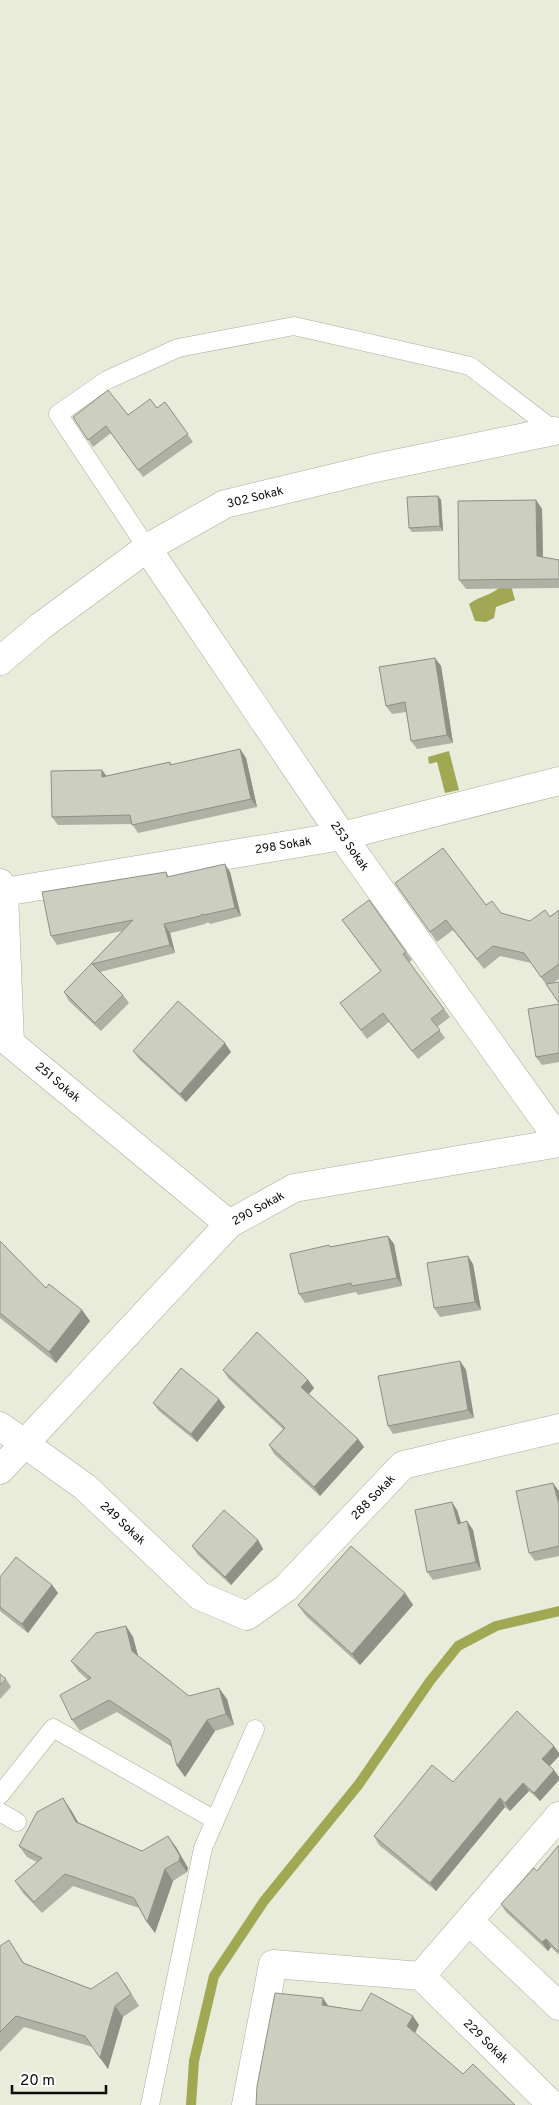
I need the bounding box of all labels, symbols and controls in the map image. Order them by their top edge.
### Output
street label: 302 Sokak [225,483,285,513]
street label: 253 Sokak [326,819,372,875]
street label: 298 Sokak [254,834,313,858]
street label: 251 Sokak [31,1059,83,1106]
street label: 290 Sokak [230,1188,287,1230]
street label: 288 Sokak [348,1472,399,1524]
street label: 249 Sokak [96,1498,149,1549]
street label: 229 Sokak [459,2016,511,2067]
scale bar [12,2062,106,2094]
text: 20 m [20,2072,55,2091]

